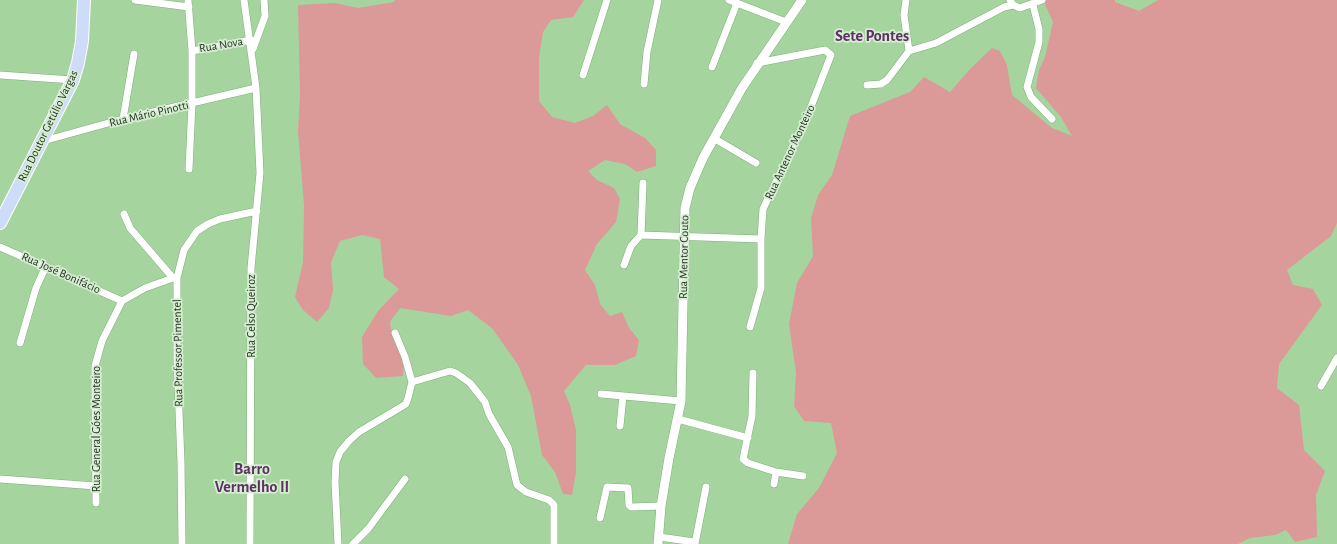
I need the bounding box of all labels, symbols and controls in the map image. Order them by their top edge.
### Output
district label: Sete Pontes [835,26,909,46]
street label: Rua Nova [198,34,244,56]
street label: Rua Doutor Getúlio Vargas [15,68,81,184]
street label: Rua Mário Pinotti [108,98,190,130]
street label: Rua Antenor Monteiro [762,102,818,202]
street label: Rua Mentor Couto [676,215,692,299]
street label: Rua José Bonifácio [19,249,103,297]
street label: Rua Celso Queiroz [244,274,258,358]
street label: Rua Professor Pimentel [170,299,186,407]
street label: Rua General Góes Monteiro [89,366,103,492]
district label: Barro Vermelho II [215,459,289,497]

